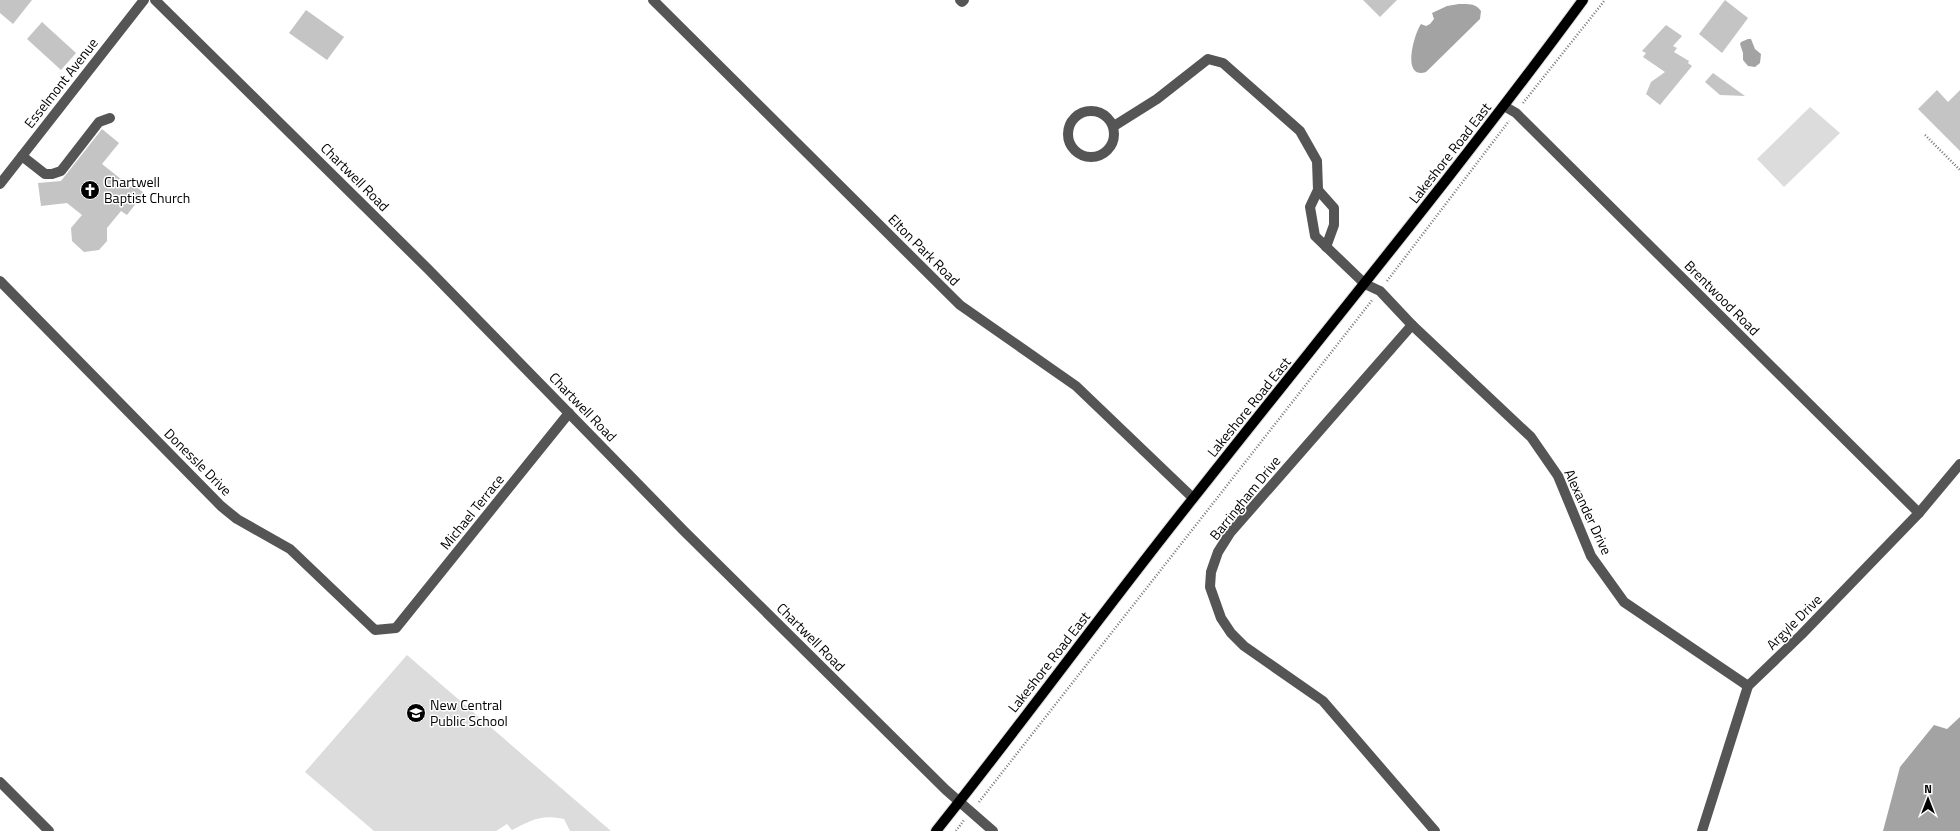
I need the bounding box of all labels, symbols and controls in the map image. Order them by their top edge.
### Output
street label: Esselmont Avenue [19,33,103,132]
street label: Lakeshore Road East [1403,98,1496,208]
street label: Chartwell Road [316,138,394,216]
place label: Chartwell Baptist Church [104,171,190,208]
church icon: Chartwell Baptist Church [79,179,101,201]
street label: Elton Park Road [884,209,965,290]
street label: Brentwood Road [1680,255,1765,340]
street label: Lakeshore Road East [1202,352,1296,461]
street label: Chartwell Road [545,367,622,446]
street label: Donessle Drive [160,423,237,500]
street label: Barringham Drive [1204,451,1285,544]
street label: Alexander Drive [1559,465,1617,558]
street label: Michael Terrace [435,469,509,554]
street label: Argyle Drive [1761,589,1826,654]
street label: Chartwell Road [772,598,850,676]
street label: Lakeshore Road East [1002,607,1095,717]
place label: New Central Public School [430,694,508,731]
school or university icon: New Central Public School [405,702,427,724]
north arrow [1908,779,1948,819]
text: N [1924,781,1932,797]

